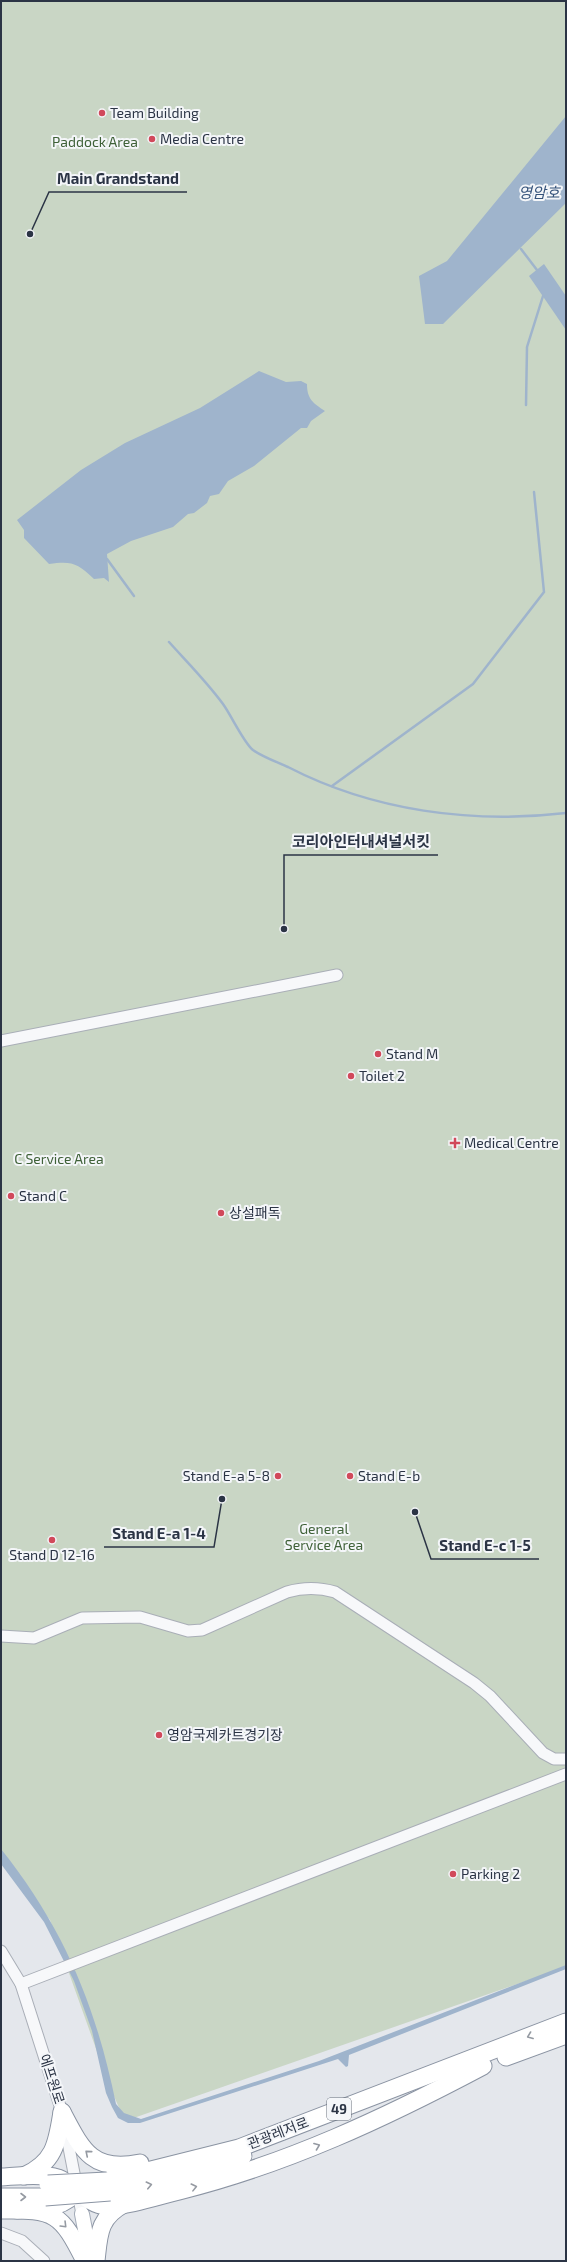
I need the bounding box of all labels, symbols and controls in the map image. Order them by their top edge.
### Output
place label: Team Building [110,104,199,121]
marker: Team Building [97,108,107,118]
place label: Media Centre [160,130,244,147]
park label: Paddock Area [52,133,138,150]
marker: Media Centre [147,134,157,144]
callout: Main Grandstand [49,165,187,192]
text: Main Grandstand [57,169,179,187]
water label: 영암호 [518,183,561,201]
callout: 코리아인터내셔널서킷 [284,828,438,855]
text: 코리아인터내셔널서킷 [292,832,430,850]
place label: Stand M [386,1045,438,1062]
marker: Stand M [373,1049,383,1059]
place label: Toilet 2 [359,1067,405,1084]
marker: Toilet 2 [346,1071,356,1081]
place label: Medical Centre [464,1134,559,1151]
marker: Medical Centre [449,1137,461,1149]
park label: C Service Area [14,1150,104,1167]
place label: Stand C [19,1187,67,1204]
marker: Stand C [6,1191,16,1201]
place label: 상설패독 [229,1204,281,1221]
marker: 상설패독 [216,1208,226,1218]
place label: Stand E-a 5-8 [183,1467,270,1484]
place label: Stand E-b [358,1467,420,1484]
marker: Stand E-a 5-8 [273,1471,283,1481]
marker: Stand E-b [345,1471,355,1481]
callout: Stand E-a 1-4 [104,1520,214,1547]
park label: General Service Area [285,1520,363,1553]
text: Stand E-a 1-4 [112,1524,206,1542]
callout: Stand E-c 1-5 [431,1532,539,1559]
marker: Stand D 12-16 [47,1535,57,1545]
text: Stand E-c 1-5 [439,1536,531,1554]
place label: Stand D 12-16 [9,1546,95,1563]
place label: 영암국제카트경기장 [167,1726,283,1743]
marker: 영암국제카트경기장 [154,1730,164,1740]
place label: Parking 2 [461,1865,520,1882]
marker: Parking 2 [448,1869,458,1879]
one-way arrow [526,2031,533,2039]
street label: 에프원로 [36,2052,69,2106]
road number: 49 [327,2098,351,2120]
street label: 관광레저로 [245,2113,311,2152]
one-way arrow [314,2142,321,2150]
one-way arrow [85,2151,92,2158]
one-way arrow [146,2182,152,2190]
one-way arrow [191,2184,197,2192]
one-way arrow [20,2193,26,2201]
one-way arrow [59,2220,67,2228]

